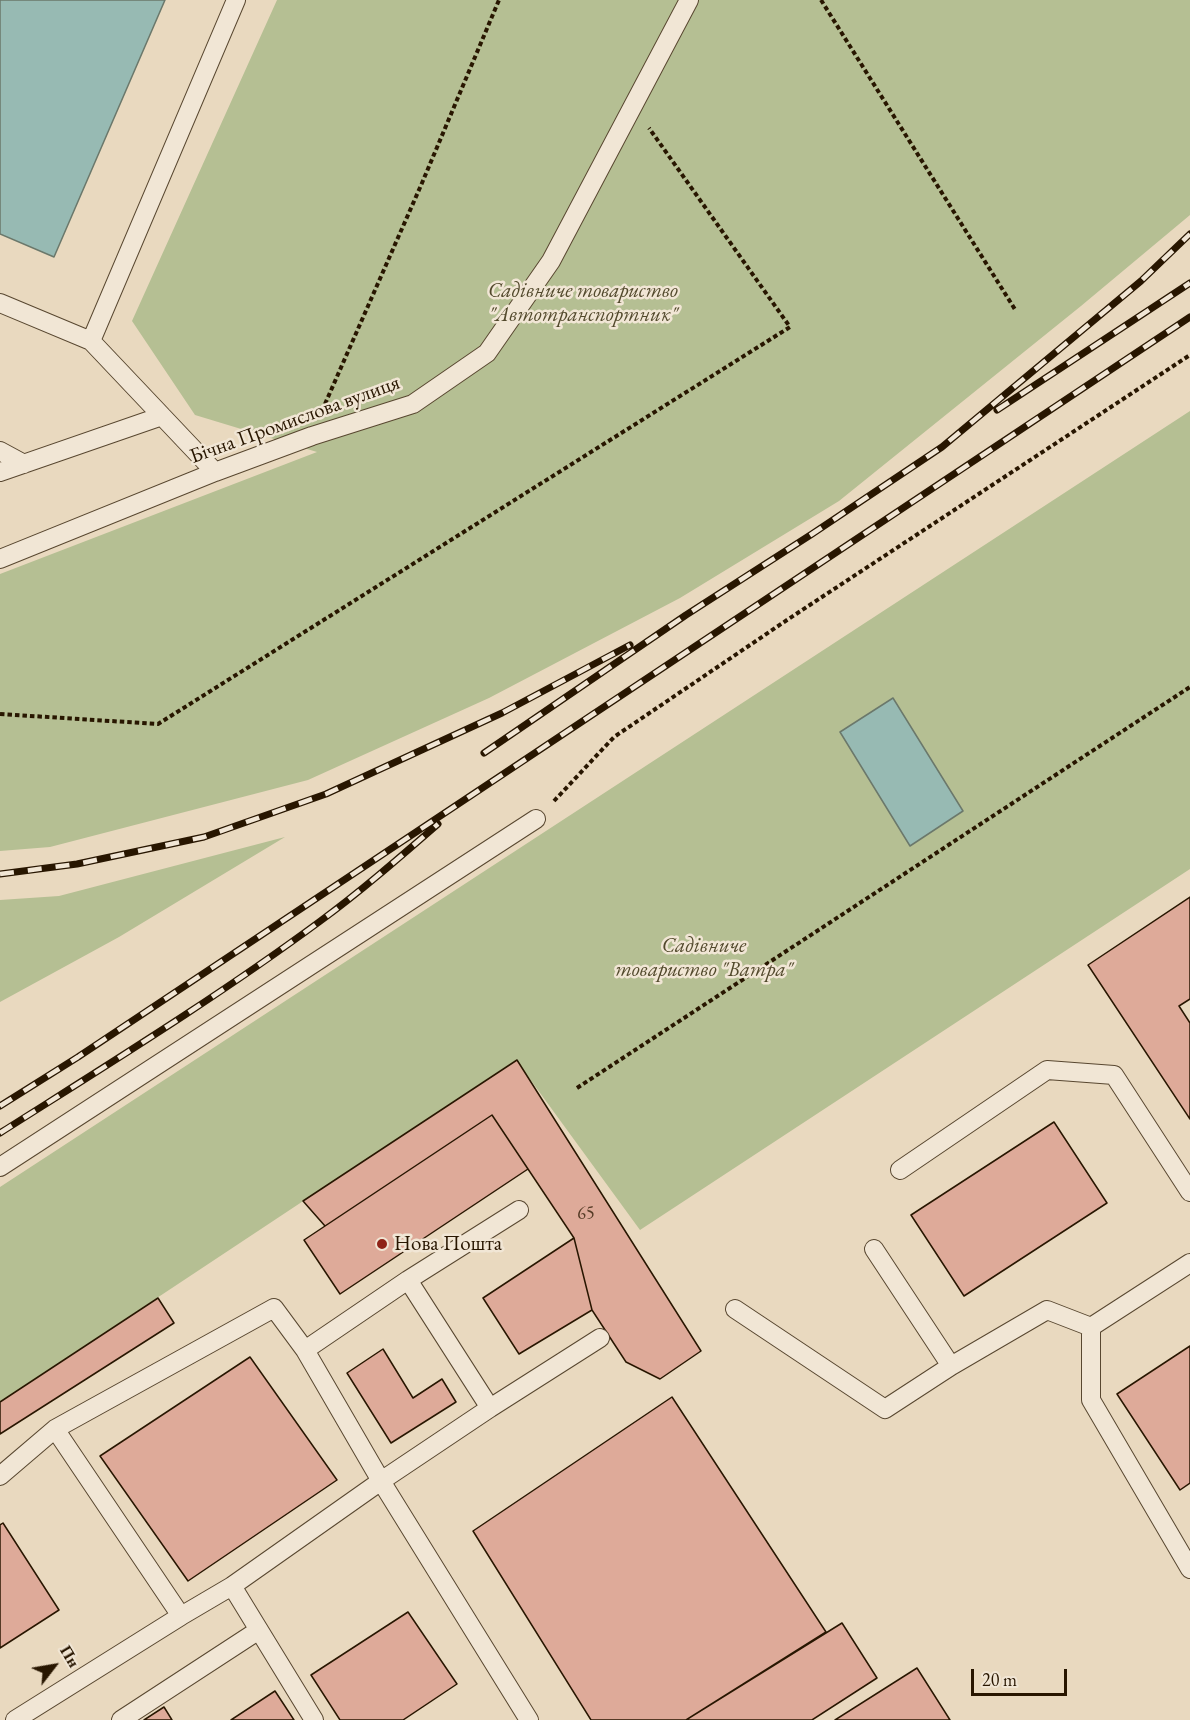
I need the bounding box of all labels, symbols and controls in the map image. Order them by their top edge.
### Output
park label: Садівниче товариство "Автотранспортник" [488,278,678,328]
street label: Бічна Промислова вулиця [187,370,403,470]
park label: Садівниче товариство "Ватра" [615,933,793,983]
house number: 65 [577,1203,595,1225]
place label: Нова Пошта [394,1231,502,1257]
marker: Нова Пошта [375,1237,389,1251]
north arrow [24,1636,84,1696]
text: Пн [55,1642,84,1671]
scale bar [974,1657,1070,1695]
text: 20 m [982,1668,1017,1691]

